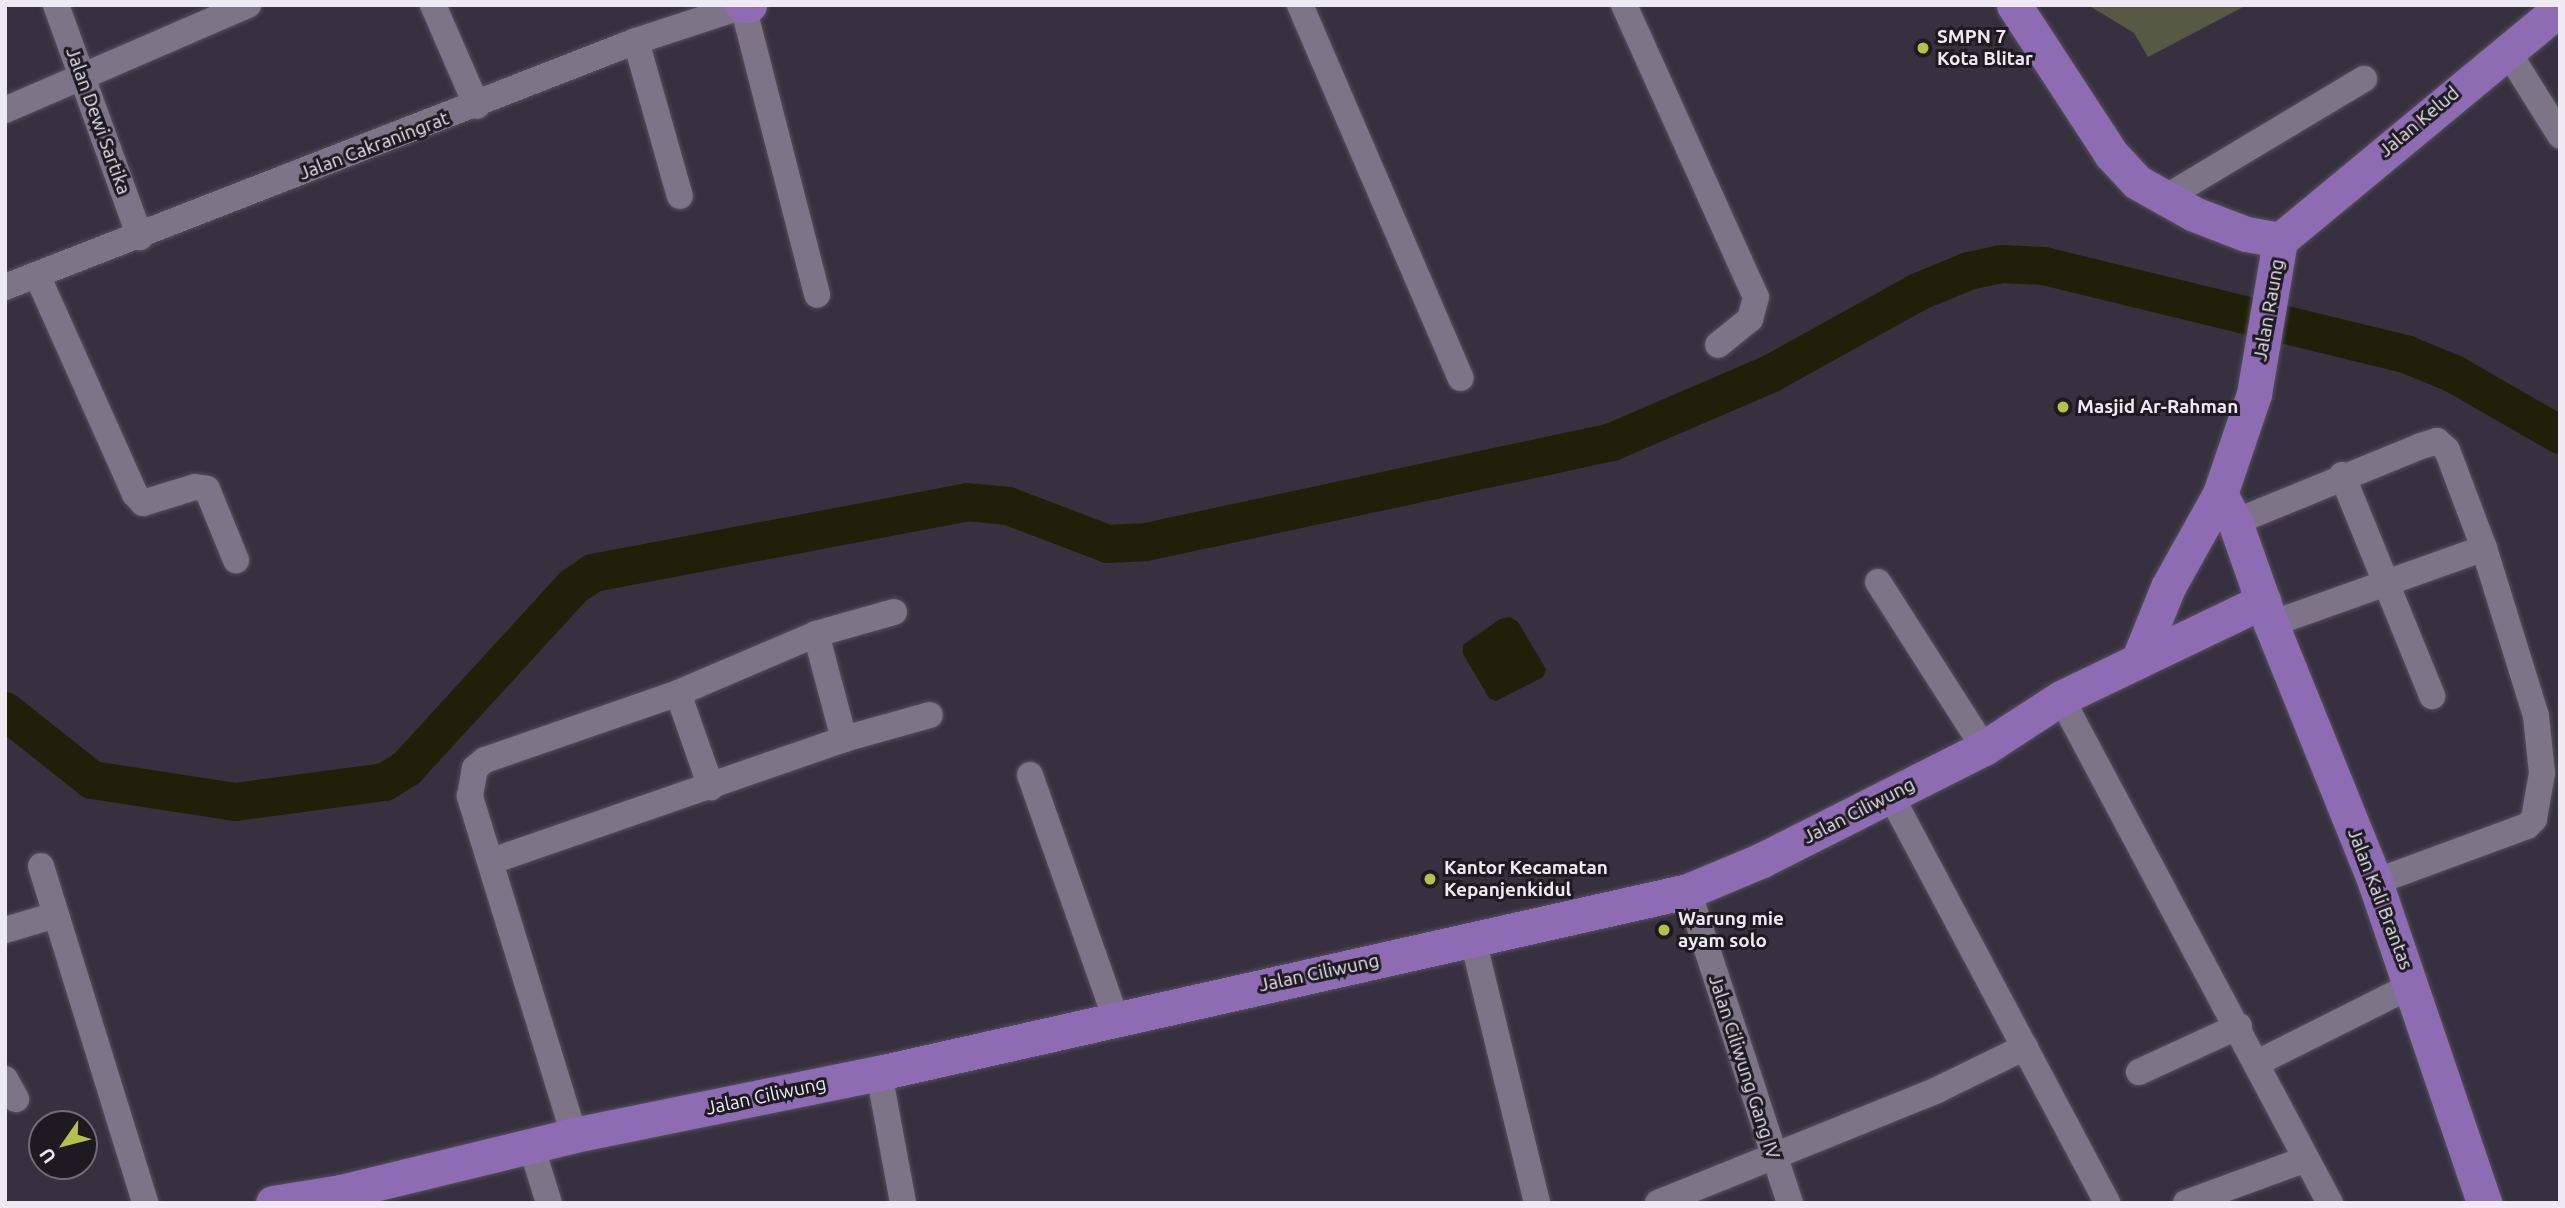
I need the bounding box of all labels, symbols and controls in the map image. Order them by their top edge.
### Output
place label: SMPN 7 Kota Blitar [1937,26,2033,70]
marker: SMPN 7 Kota Blitar [1915,40,1931,56]
street label: Jalan Dewi Sartika [61,44,135,198]
street label: Jalan Kelud [2374,82,2464,162]
street label: Jalan Cakraningrat [296,107,452,185]
street label: Jalan Raung [2249,257,2289,363]
place label: Masjid Ar-Rahman [2077,396,2238,418]
marker: Masjid Ar-Rahman [2055,399,2071,415]
street label: Jalan Ciliwung [1799,773,1919,849]
street label: Jalan Kali Brantas [2343,825,2417,973]
place label: Kantor Kecamatan Kepanjenkidul [1444,857,1608,901]
marker: Kantor Kecamatan Kepanjenkidul [1422,871,1438,887]
place label: Warung mie ayam solo [1678,908,1784,952]
marker: Warung mie ayam solo [1656,922,1672,938]
street label: Jalan Ciliwung [1257,949,1381,997]
street label: Jalan Ciliwung Gang IV [1703,972,1785,1162]
street label: Jalan Ciliwung [704,1072,828,1120]
north arrow [28,1110,98,1180]
text: U [35,1144,60,1168]

